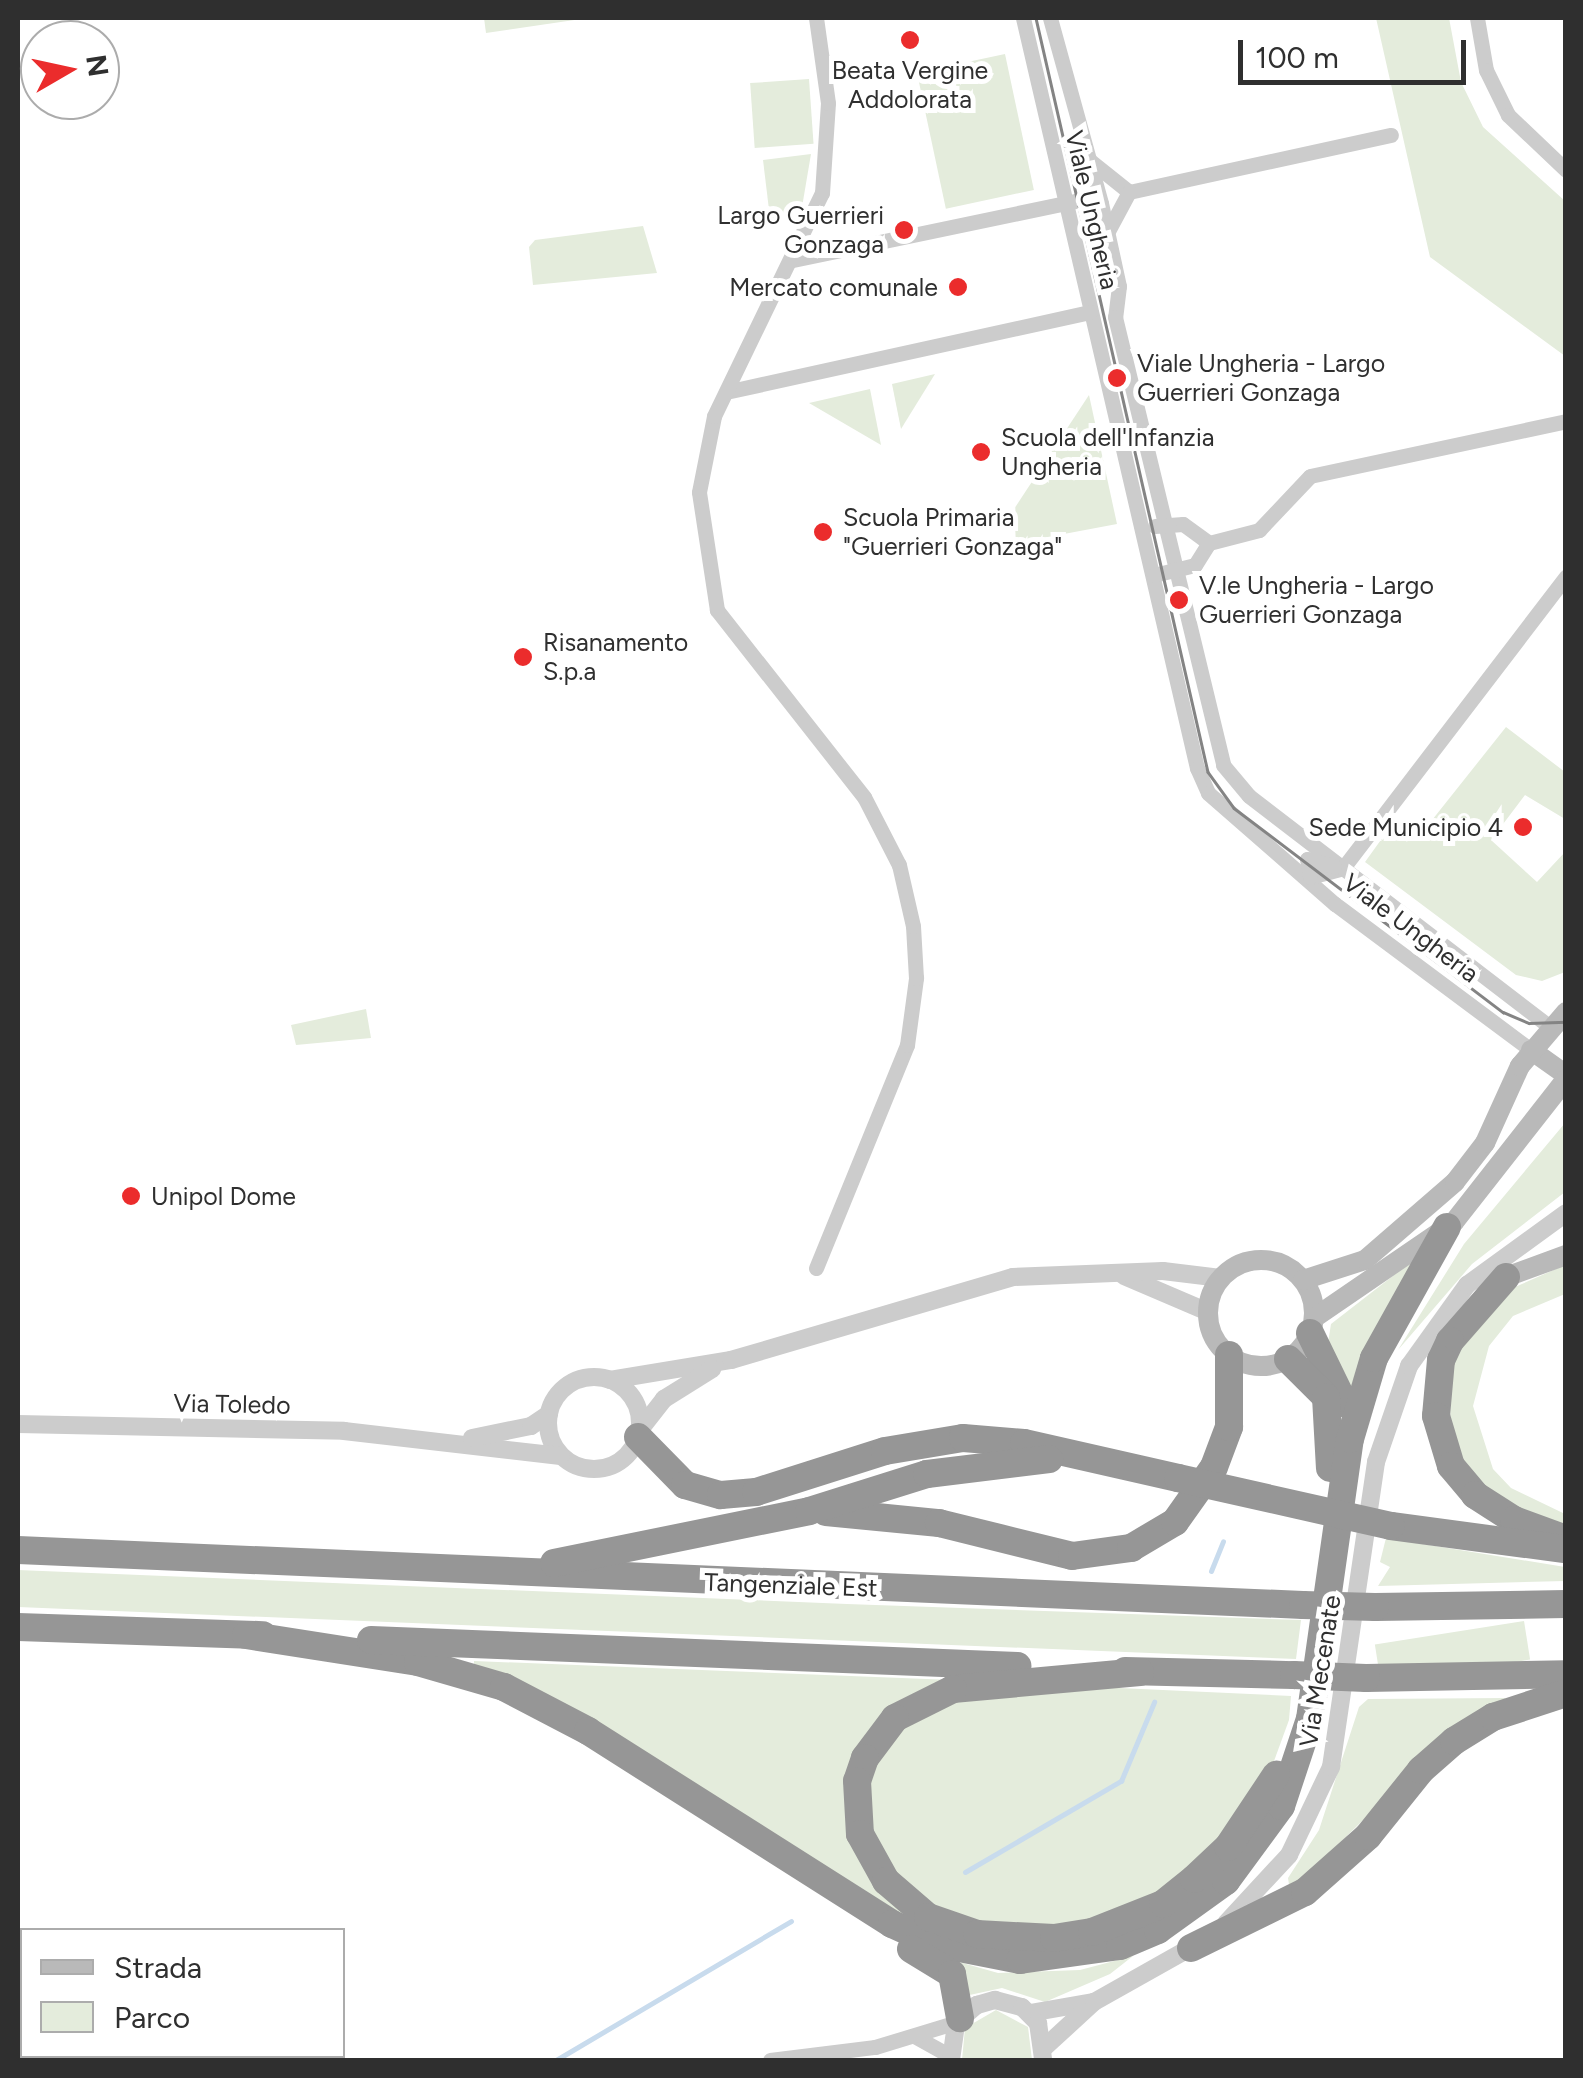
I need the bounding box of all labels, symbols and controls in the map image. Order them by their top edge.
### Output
north arrow [20,20,120,120]
scale bar [1243,20,1470,82]
marker: Beata Vergine Addolorata [899,29,921,51]
text: 100 m [1255,39,1339,76]
text: N [79,52,116,79]
place label: Beata Vergine Addolorata [832,56,988,115]
street label: Viale Ungheria [1059,128,1125,292]
place label: Largo Guerrieri Gonzaga [717,201,884,260]
marker: Largo Guerrieri Gonzaga [893,219,915,241]
place label: Mercato comunale [729,272,938,302]
marker: Mercato comunale [947,276,969,298]
place label: Viale Ungheria - Largo Guerrieri Gonzaga [1137,349,1385,408]
marker: Viale Ungheria - Largo Guerrieri Gonzaga [1106,367,1128,389]
place label: Scuola dell'Infanzia Ungheria [1001,423,1214,482]
marker: Scuola dell'Infanzia Ungheria [970,441,992,463]
place label: Scuola Primaria "Guerrieri Gonzaga" [843,503,1062,562]
marker: Scuola Primaria "Guerrieri Gonzaga" [812,521,834,543]
place label: V.le Ungheria - Largo Guerrieri Gonzaga [1199,571,1434,630]
marker: V.le Ungheria - Largo Guerrieri Gonzaga [1168,589,1190,611]
place label: Risanamento S.p.a [543,628,688,687]
marker: Risanamento S.p.a [512,646,534,668]
place label: Sede Municipio 4 [1309,812,1503,842]
marker: Sede Municipio 4 [1512,816,1534,838]
street label: Viale Ungheria [1337,867,1485,989]
place label: Unipol Dome [151,1181,296,1211]
marker: Unipol Dome [120,1185,142,1207]
street label: Via Toledo [173,1388,291,1420]
street label: Tangenziale Est [704,1567,878,1603]
street label: Via Mecenate [1293,1593,1347,1749]
legend [20,1928,345,2058]
text: Strada [114,1949,202,1986]
text: Parco [114,1999,190,2036]

